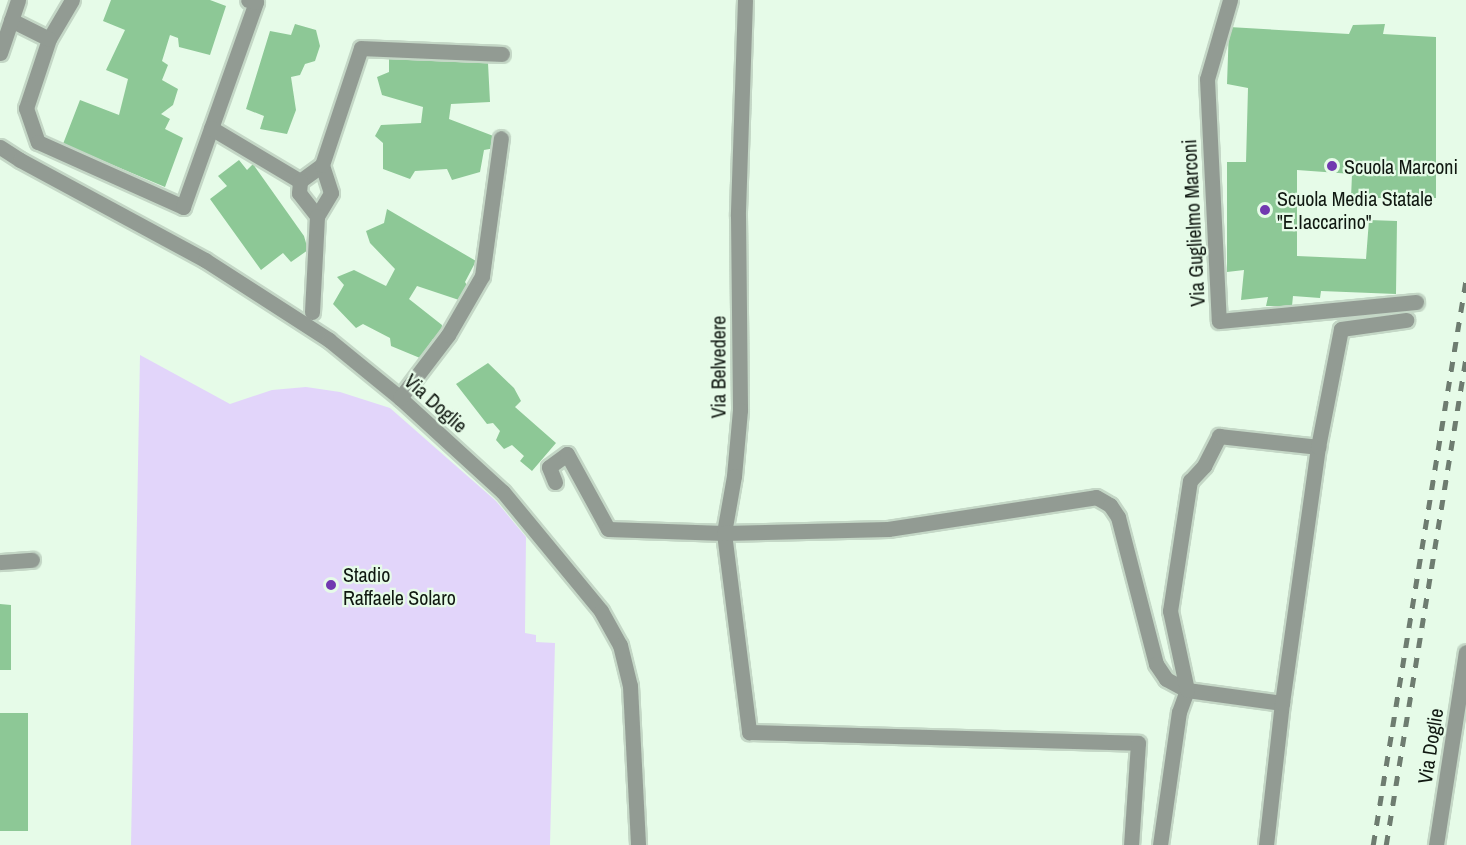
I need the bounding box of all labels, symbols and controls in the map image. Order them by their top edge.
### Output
street label: Via Guglielmo Marconi [1177,139,1209,307]
place label: Scuola Marconi [1344,154,1458,178]
marker: Scuola Marconi [1325,159,1339,173]
place label: Scuola Media Statale "E.Iaccarino" [1277,186,1433,233]
marker: Scuola Media Statale "E.Iaccarino" [1258,203,1272,217]
street label: Via Belvedere [706,316,730,418]
street label: Via Doglie [400,369,472,437]
place label: Stadio Raffaele Solaro [343,562,456,609]
marker: Stadio Raffaele Solaro [324,578,338,592]
street label: Via Doglie [1412,706,1448,786]

